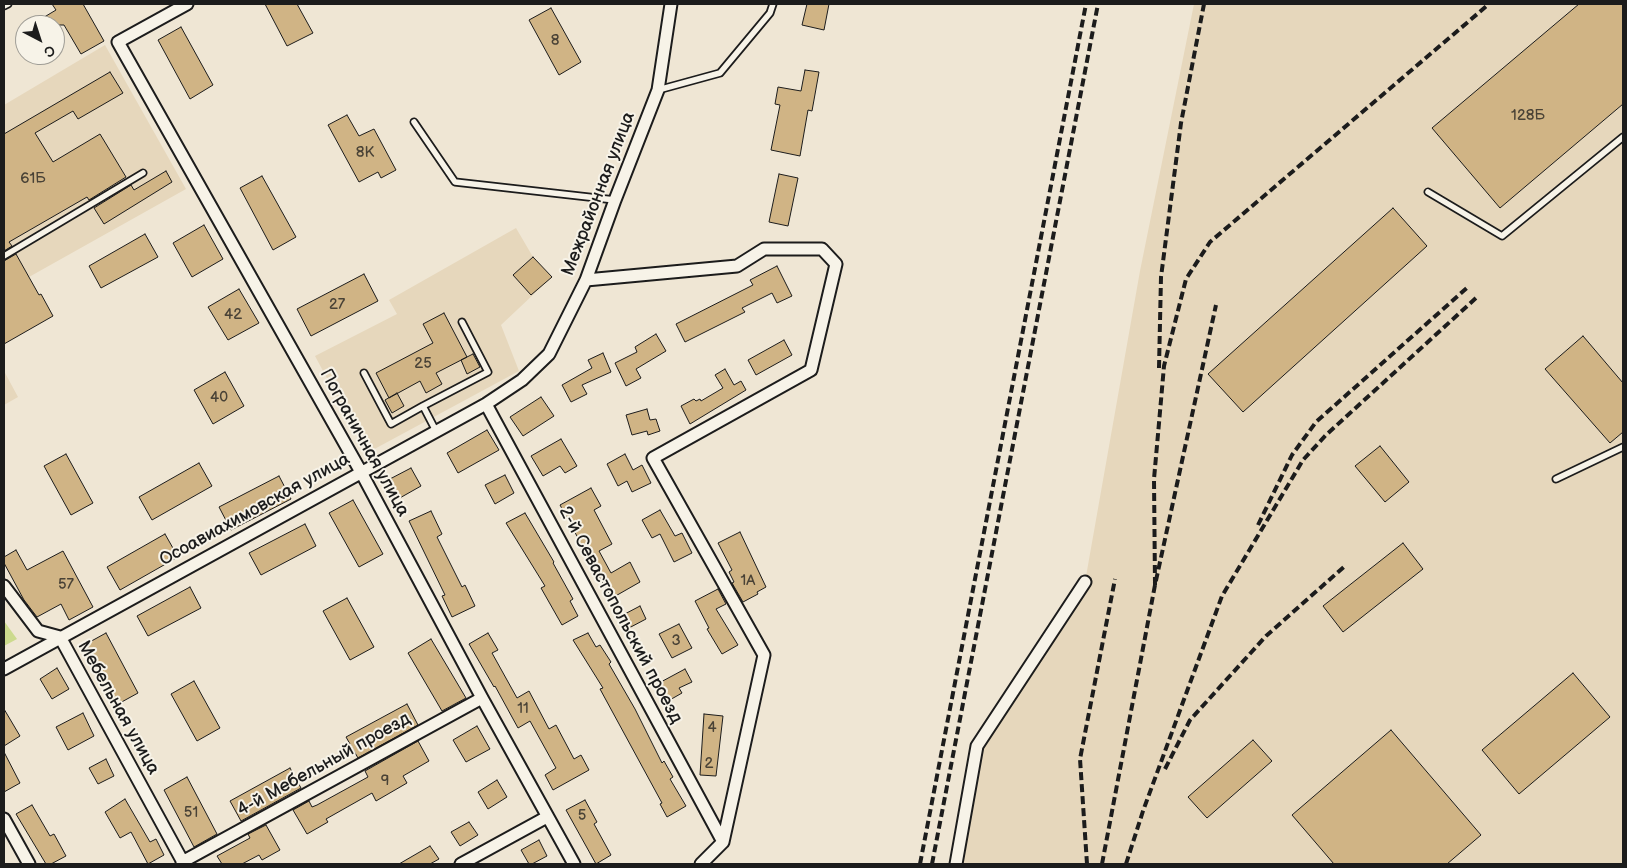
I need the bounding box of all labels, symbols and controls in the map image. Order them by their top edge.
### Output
north arrow [15,15,65,65]
house number: 8 [551,32,559,50]
text: С [40,41,59,61]
house number: 128Б [1511,107,1545,125]
street label: Межрайонная улица [558,109,640,279]
house number: 8К [356,144,374,162]
house number: 61Б [20,170,46,188]
house number: 27 [329,296,345,314]
house number: 42 [224,306,242,324]
house number: 25 [414,355,432,373]
street label: Пограничная улица [314,365,414,521]
house number: 40 [210,389,228,407]
street label: Осоавиахимовская улица [156,449,354,571]
street label: 2-й Севастопольский проезд [553,503,687,727]
house number: 1А [741,572,755,590]
house number: 57 [58,576,74,594]
house number: 3 [671,632,681,650]
street label: Мебельная улица [72,637,164,779]
house number: 11 [517,700,529,718]
street label: 4-й Мебельный проезд [234,708,414,822]
house number: 4 [707,719,717,737]
house number: 2 [705,755,713,773]
house number: 9 [381,772,389,790]
house number: 51 [184,804,198,822]
house number: 5 [578,807,586,825]

